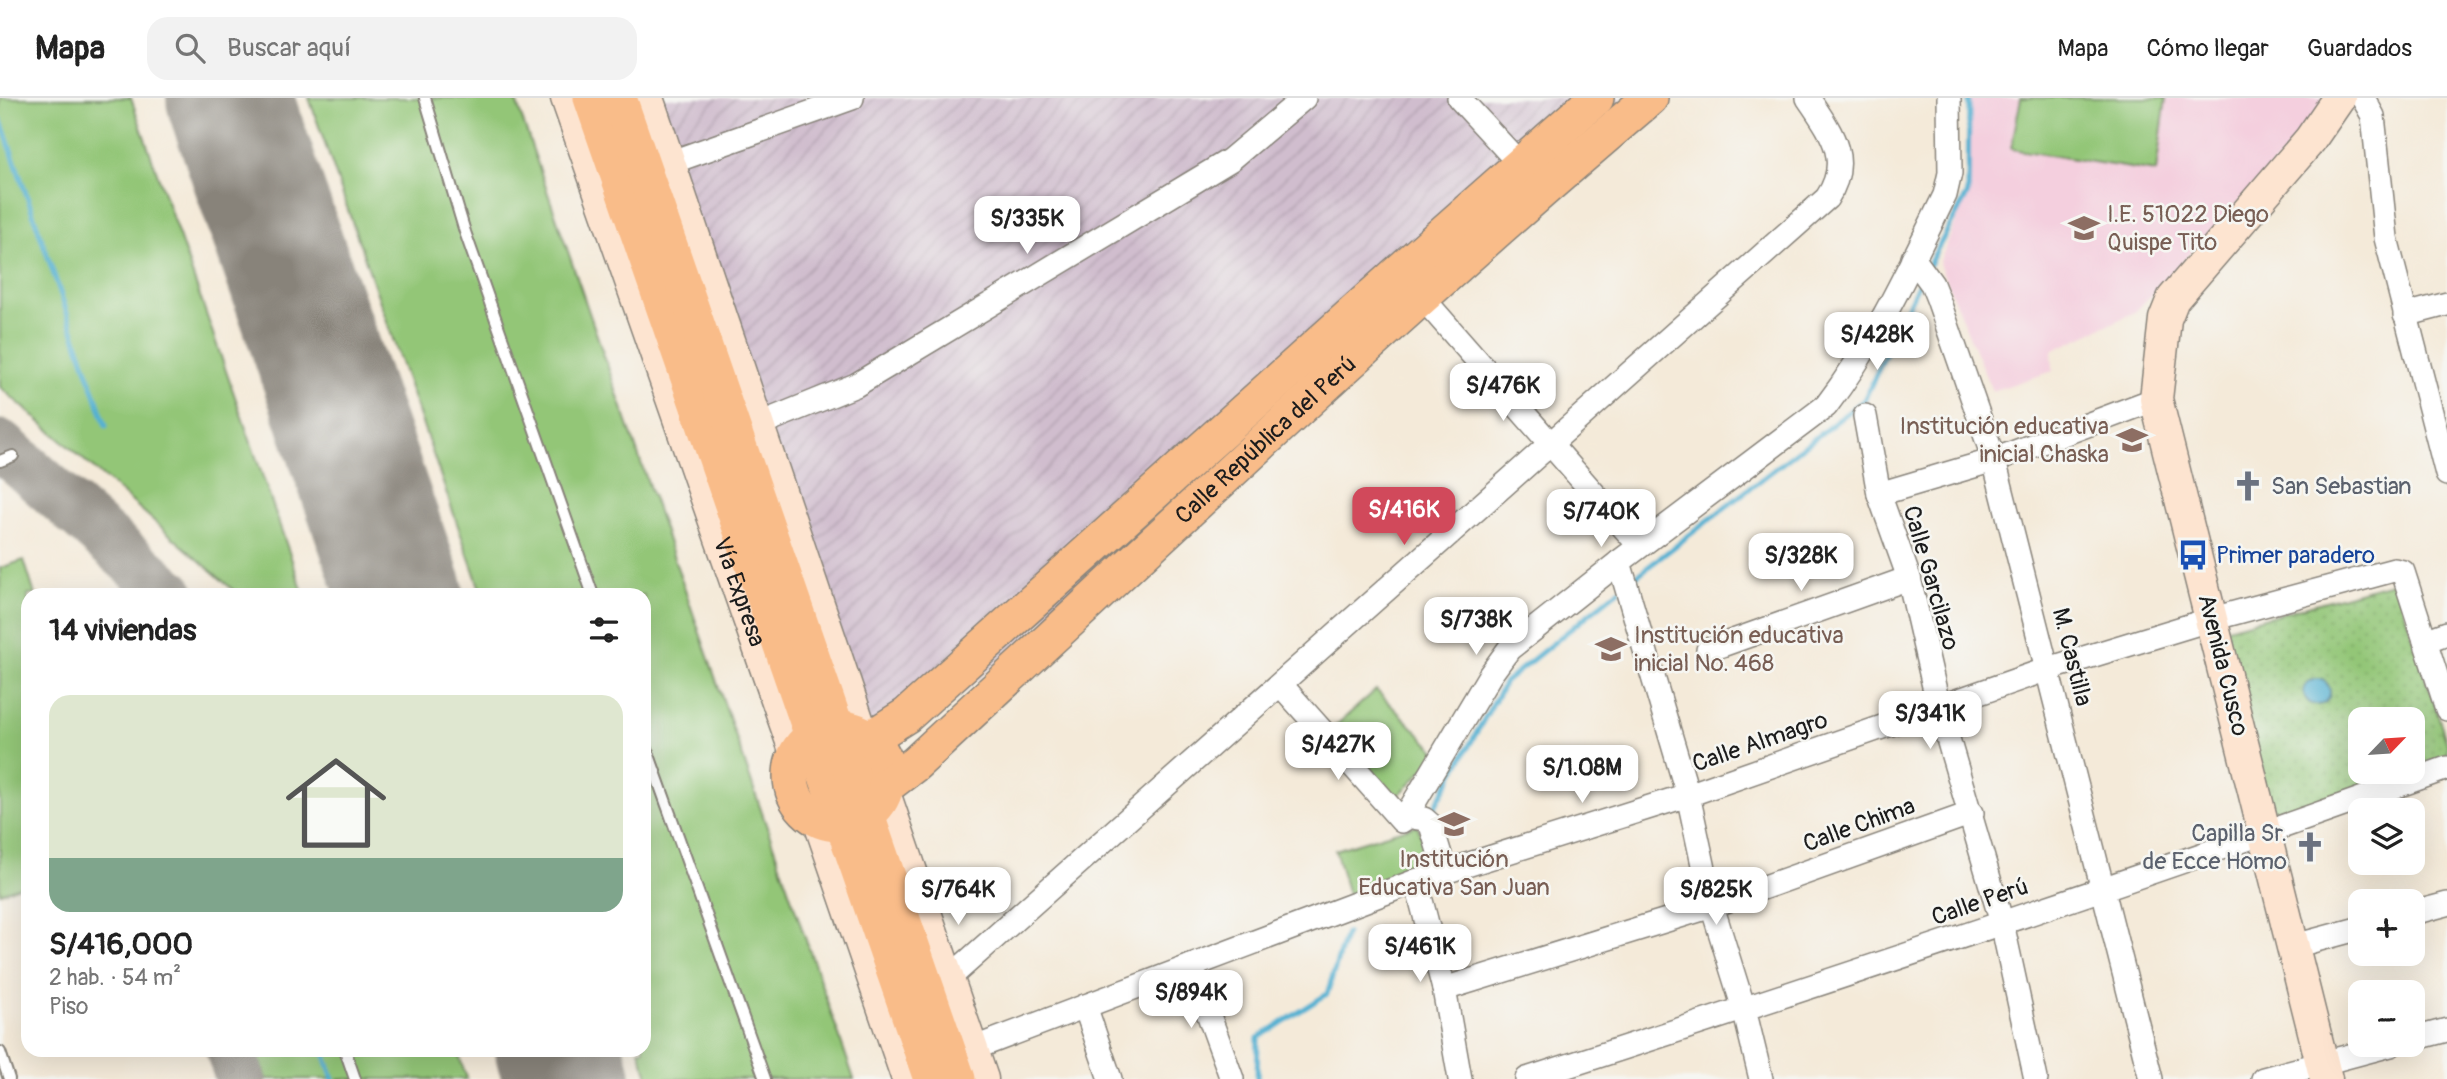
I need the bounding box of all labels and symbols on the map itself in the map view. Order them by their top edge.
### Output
pin: S/335K [970,197,1084,256]
place label: I.E. 51022 Diego Quispe Tito [2107,200,2269,257]
school or university icon: I.E. 51022 Diego Quispe Tito [2067,211,2101,245]
pin: S/428K [1820,313,1934,372]
street label: Calle República del Perú [1169,349,1362,530]
pin: S/476K [1446,364,1560,423]
place label: Institución educativa inicial Chaska [1899,412,2109,469]
school or university icon: Institución educativa inicial Chaska [2115,423,2149,457]
church icon: San Sebastian [2231,469,2265,503]
place label: San Sebastian [2271,472,2412,501]
pin: S/416K [1347,488,1461,547]
pin: S/740K [1544,490,1658,549]
street label: Calle Garcilazo [1897,502,1965,654]
street label: Vía Expresa [707,533,772,650]
pin: S/328K [1744,533,1858,593]
bus stop icon: Primer paradero [2176,538,2210,572]
place label: Primer paradero [2216,541,2375,570]
street label: Avenida Cusco [2191,591,2255,739]
pin: S/738K [1419,598,1533,657]
street label: M. Castilla [2046,605,2098,709]
place label: Institución educativa inicial No. 468 [1634,621,1844,678]
school or university icon: Institución educativa inicial No. 468 [1594,632,1628,666]
pin: S/341K [1873,692,1987,751]
street label: Calle Almagro [1689,705,1832,779]
north arrow [2348,707,2426,784]
pin: S/427K [1281,722,1395,782]
pin: S/1.08M [1517,746,1647,805]
street label: Calle Chima [1799,791,1919,859]
school or university icon: Institución Educativa San Juan [1437,807,1471,841]
place label: Capilla Sr. de Ecce Homo [2142,819,2287,876]
church icon: Capilla Sr. de Ecce Homo [2293,830,2327,864]
place label: Institución Educativa San Juan [1358,845,1550,902]
pin: S/764K [901,868,1015,927]
pin: S/825K [1659,868,1773,927]
street label: Calle Perú [1928,872,2032,932]
pin: S/461K [1363,924,1477,984]
pin: S/894K [1134,970,1248,1030]

